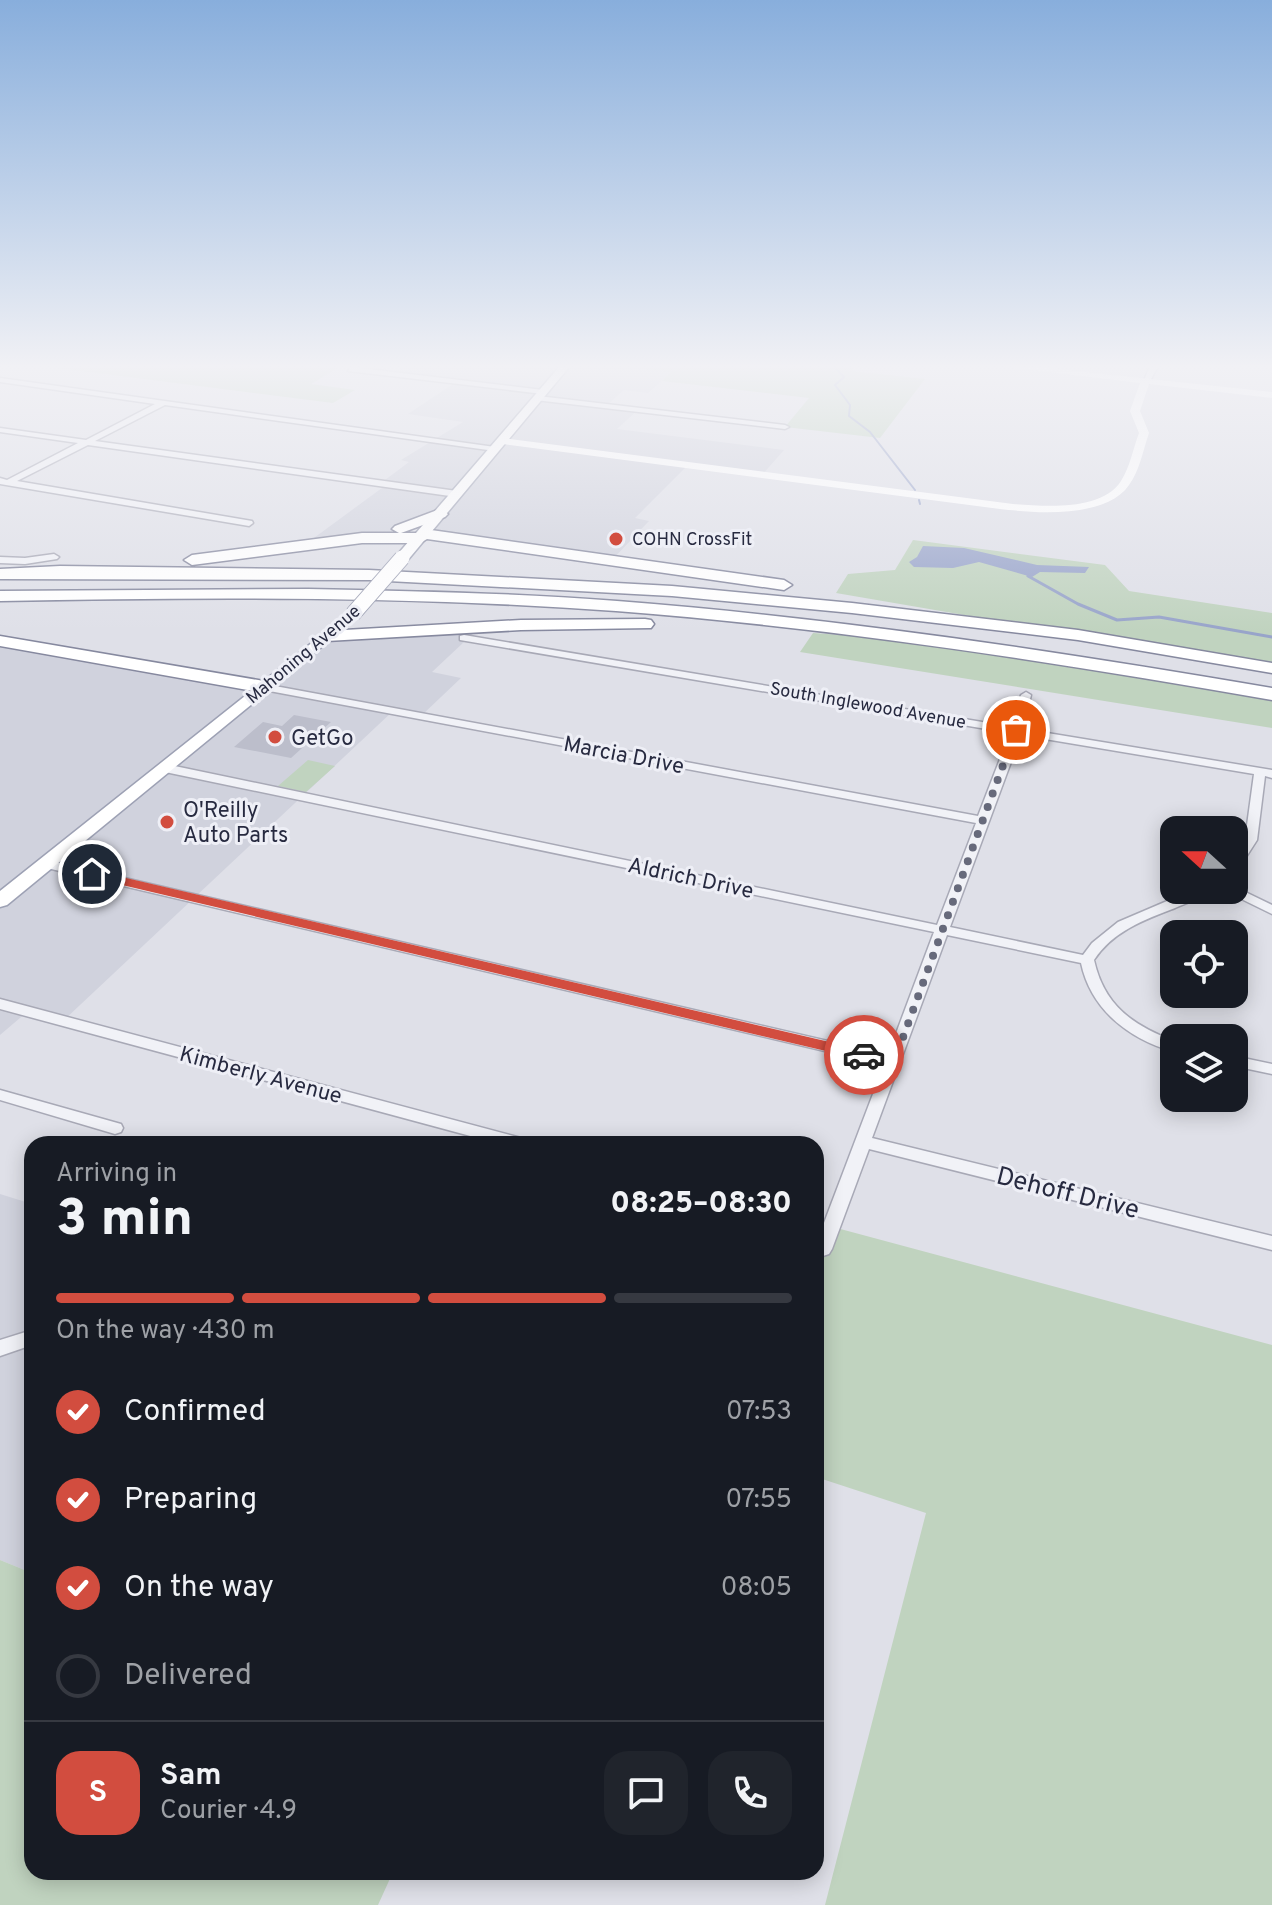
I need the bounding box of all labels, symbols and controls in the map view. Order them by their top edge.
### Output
place label: COHN CrossFit [632,529,752,552]
marker: COHN CrossFit [607,530,625,548]
street label: Mahoning Avenue [242,600,366,710]
street label: South Inglewood Avenue [768,678,967,735]
pin [982,696,1050,764]
icon: bag [994,708,1038,752]
place label: GetGo [291,726,353,753]
marker: GetGo [266,728,284,746]
street label: Marcia Drive [561,732,686,781]
place label: O'Reilly Auto Parts [183,798,288,850]
marker: O'Reilly Auto Parts [158,813,176,831]
north arrow [1160,816,1248,904]
map controls [1160,816,1248,1112]
pin [58,840,126,908]
icon: home [70,852,114,896]
street label: Aldrich Drive [625,853,756,906]
button: locate [1160,920,1248,1008]
courier [824,1015,904,1095]
button: layers [1160,1024,1248,1112]
icon: car [842,1033,886,1077]
street label: Kimberly Avenue [176,1042,345,1111]
text: Arriving in [56,1158,177,1191]
street label: Dehoff Drive [992,1161,1142,1228]
text: 08:25–08:30 [610,1186,792,1223]
text: 3 min [56,1188,193,1254]
text: On the way · 430 m [56,1315,275,1348]
icon: check [56,1390,100,1434]
text: Confirmed [124,1394,266,1431]
text: 07:53 [726,1396,792,1429]
icon: check [56,1478,100,1522]
text: Preparing [124,1482,257,1519]
text: 07:55 [725,1484,792,1517]
icon: check [56,1566,100,1610]
text: On the way [124,1570,274,1607]
text: 08:05 [721,1572,792,1605]
text: Delivered [124,1658,252,1695]
button: chat [604,1751,688,1835]
button: phone [708,1751,792,1835]
text: Sam [160,1758,222,1795]
text: S [89,1775,107,1812]
text: Courier · 4.9 [160,1795,297,1828]

